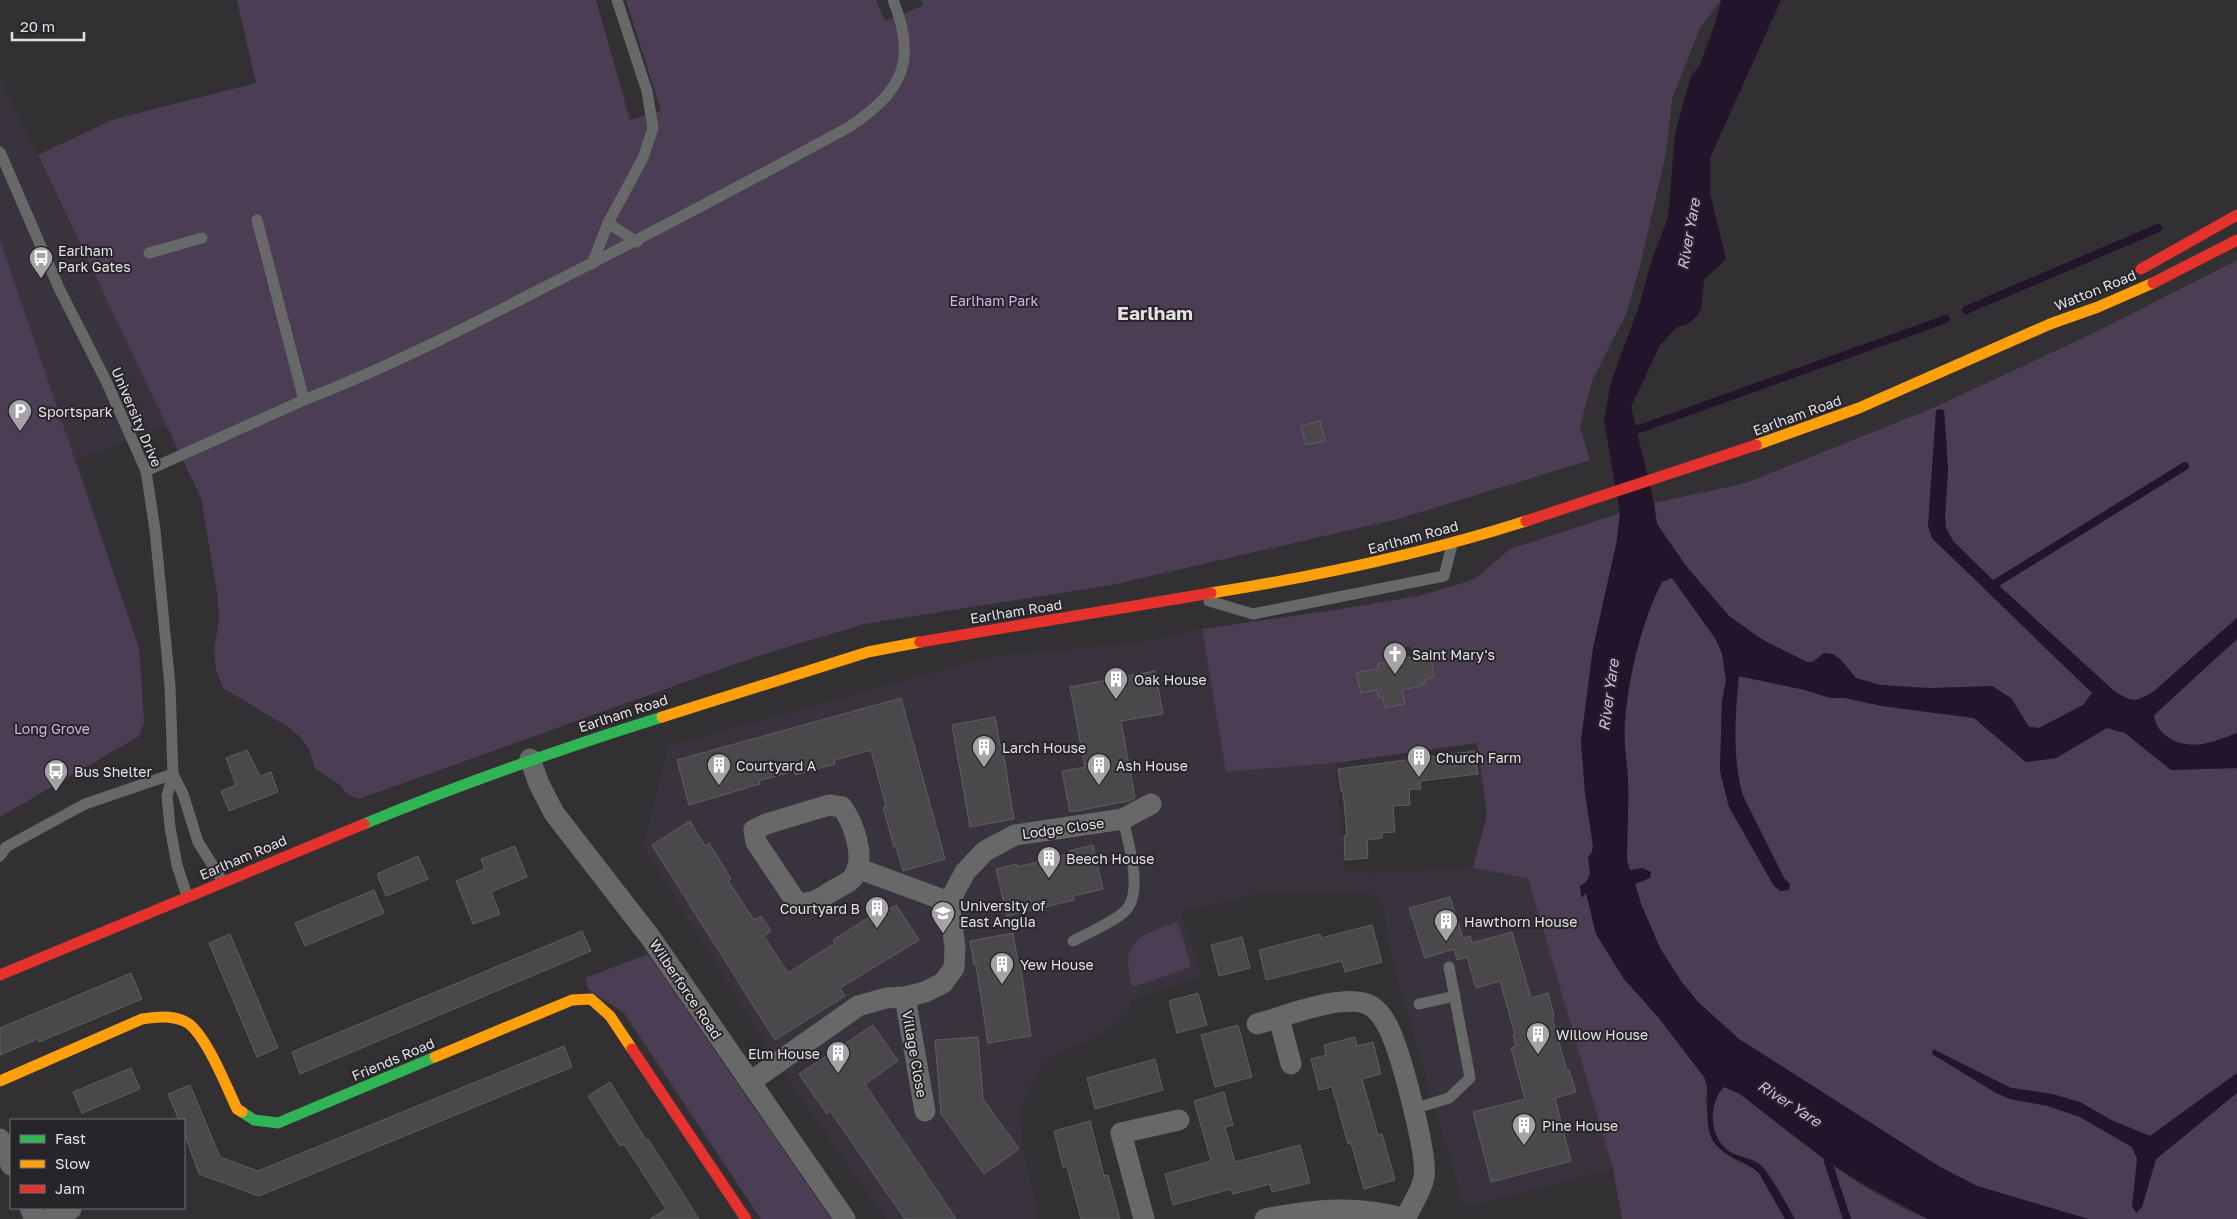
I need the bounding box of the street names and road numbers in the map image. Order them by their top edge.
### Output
street label: Watton Road [2052,266,2138,314]
street label: University Drive [108,365,166,469]
street label: Earlham Road [1750,391,1844,439]
street label: Earlham Road [1366,517,1460,557]
street label: Earlham Road [969,595,1063,627]
street label: Earlham Road [576,691,670,735]
street label: Lodge Close [1021,814,1105,842]
street label: Earlham Road [197,831,289,883]
street label: Wilberforce Road [646,936,726,1042]
street label: Village Close [899,1009,931,1099]
street label: Friends Road [349,1034,437,1084]

